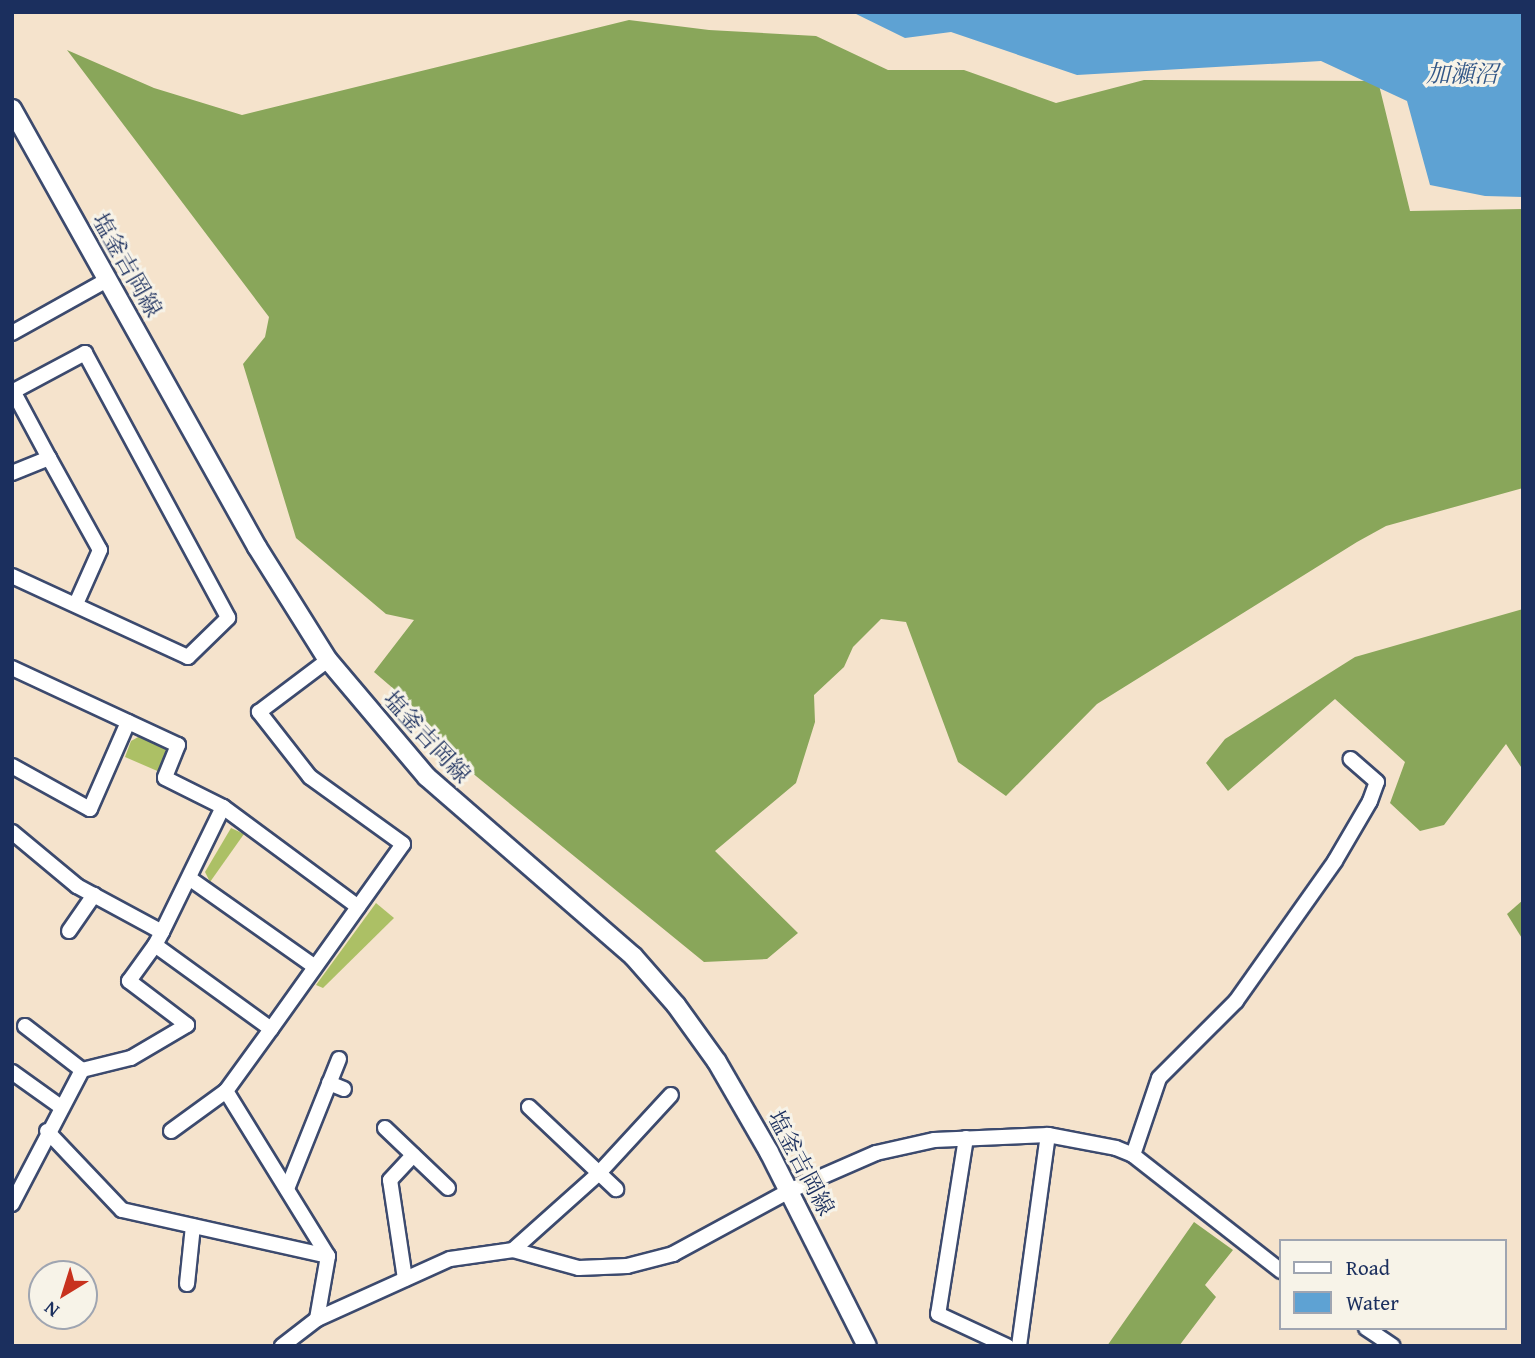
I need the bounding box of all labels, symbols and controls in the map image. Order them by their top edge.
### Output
water label: 加瀬沼 [1426,60,1498,88]
street label: 塩釜吉岡線 [86,208,168,322]
street label: 塩釜吉岡線 [378,686,476,788]
street label: 塩釜吉岡線 [762,1106,840,1220]
legend [1280,1239,1507,1330]
text: Road [1346,1252,1390,1283]
north arrow [28,1260,98,1330]
text: Water [1346,1287,1399,1318]
text: N [38,1295,65,1325]

